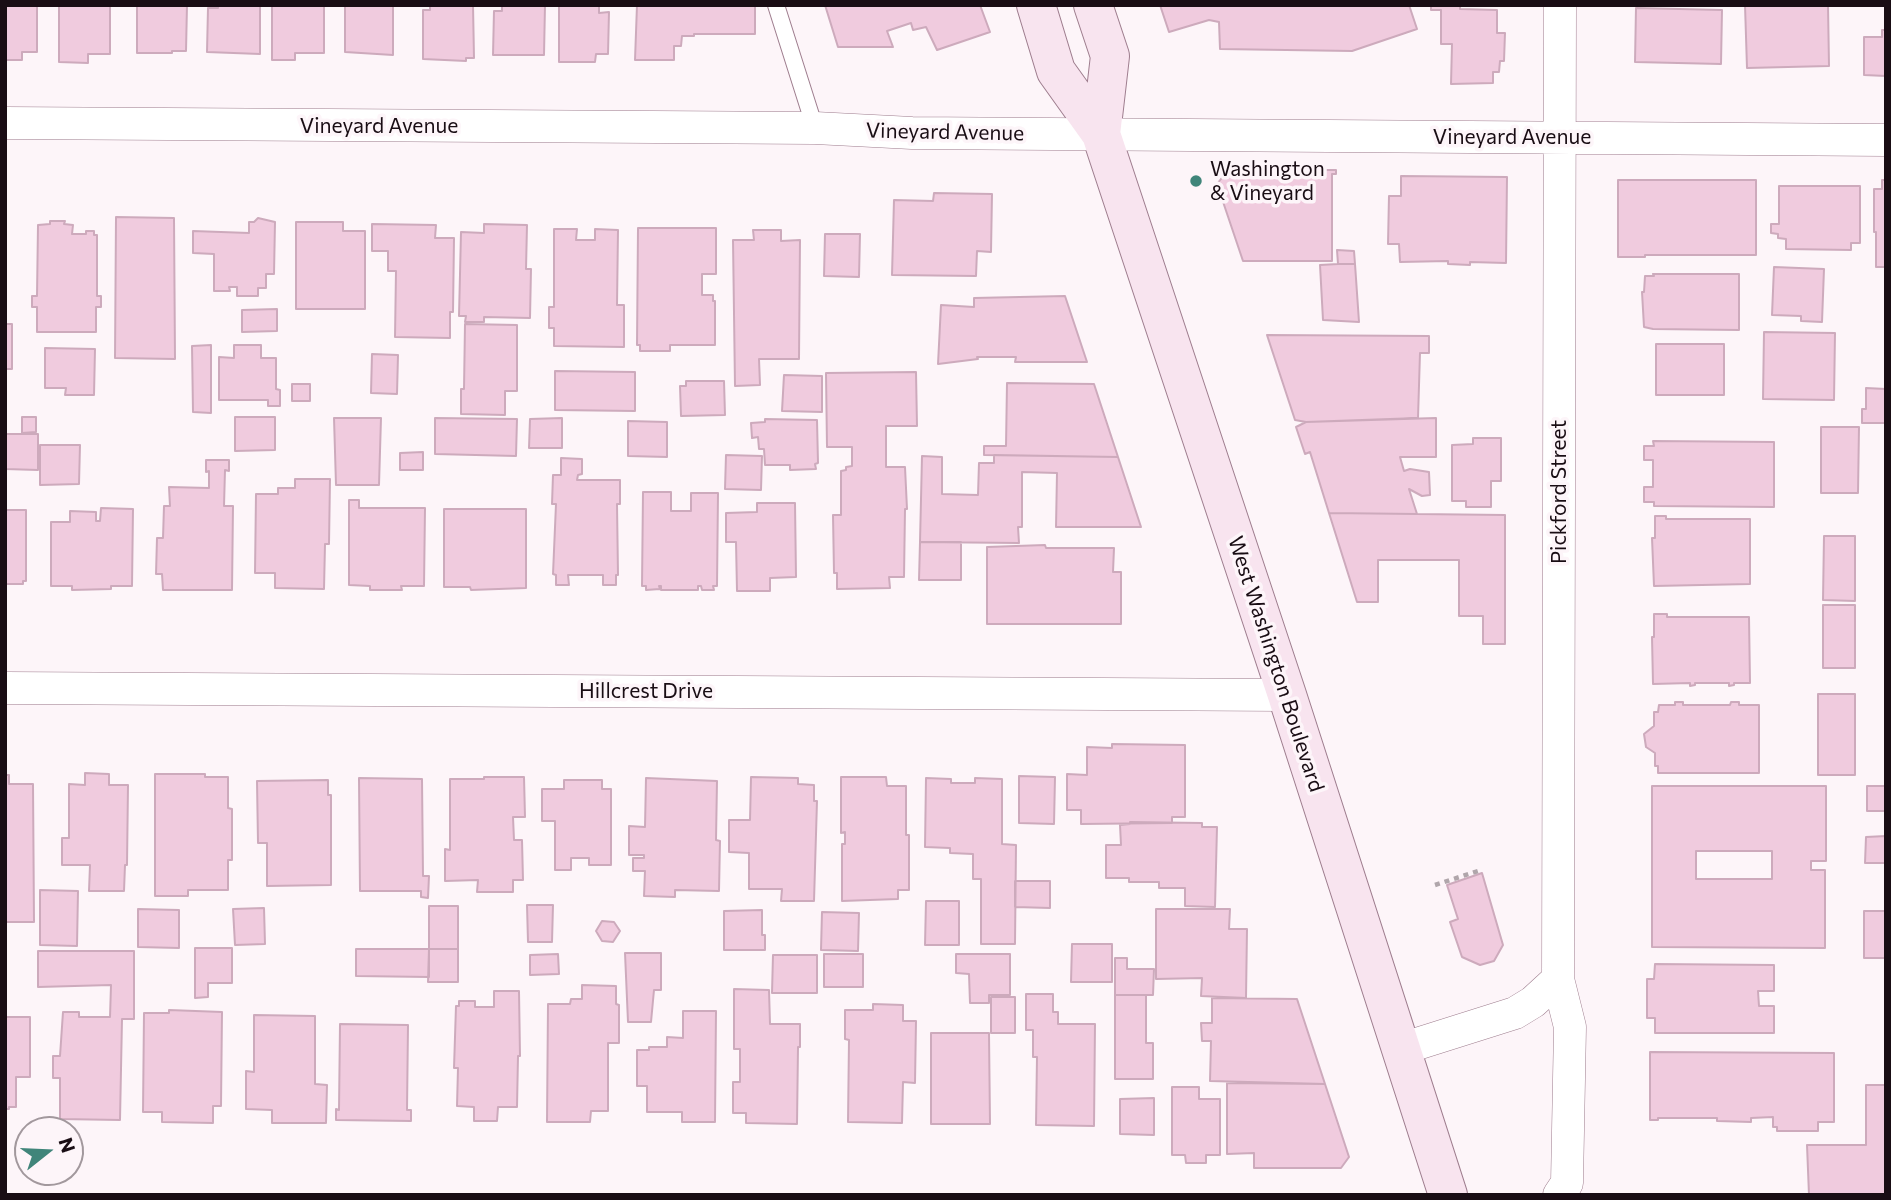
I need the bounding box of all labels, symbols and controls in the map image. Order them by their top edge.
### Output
street label: Vineyard Avenue [300,113,458,139]
street label: Vineyard Avenue [866,118,1024,146]
street label: Vineyard Avenue [1433,124,1591,150]
place label: Washington & Vineyard [1210,156,1325,206]
marker: Washington & Vineyard [1188,173,1204,189]
street label: Pickford Street [1546,420,1572,564]
street label: West Washington Boulevard [1223,533,1329,795]
street label: Hillcrest Drive [579,678,713,704]
north arrow [14,1116,84,1186]
text: N [54,1135,81,1155]

